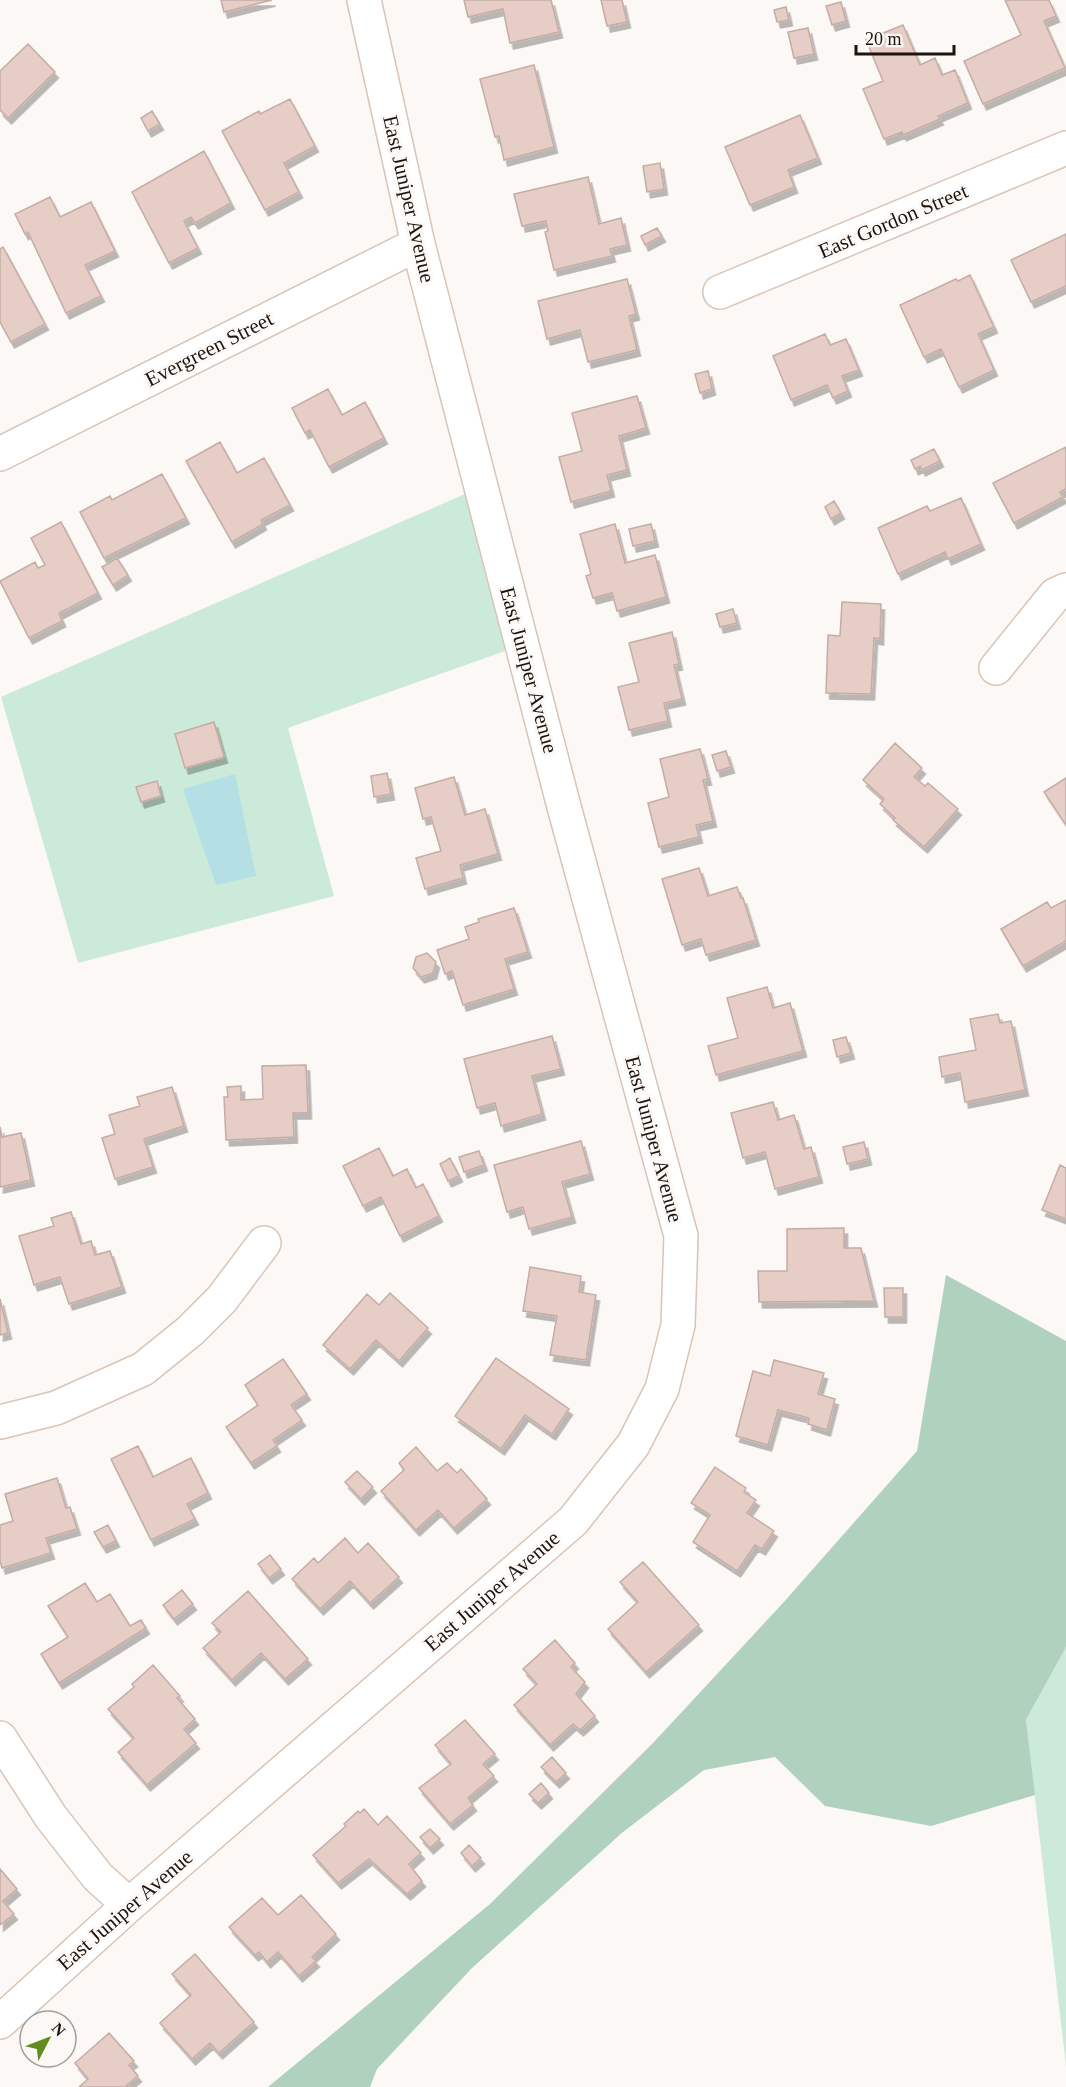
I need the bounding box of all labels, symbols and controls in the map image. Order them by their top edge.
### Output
scale bar [856,18,954,56]
text: 20 m [865,29,902,49]
street label: East Juniper Avenue [378,113,440,285]
street label: East Gordon Street [815,179,971,263]
street label: Evergreen Street [141,306,277,392]
street label: East Juniper Avenue [495,584,563,756]
street label: East Juniper Avenue [620,1053,688,1225]
street label: East Juniper Avenue [420,1526,564,1656]
street label: East Juniper Avenue [53,1845,197,1975]
north arrow [18,2009,78,2069]
text: N [49,2019,69,2040]

